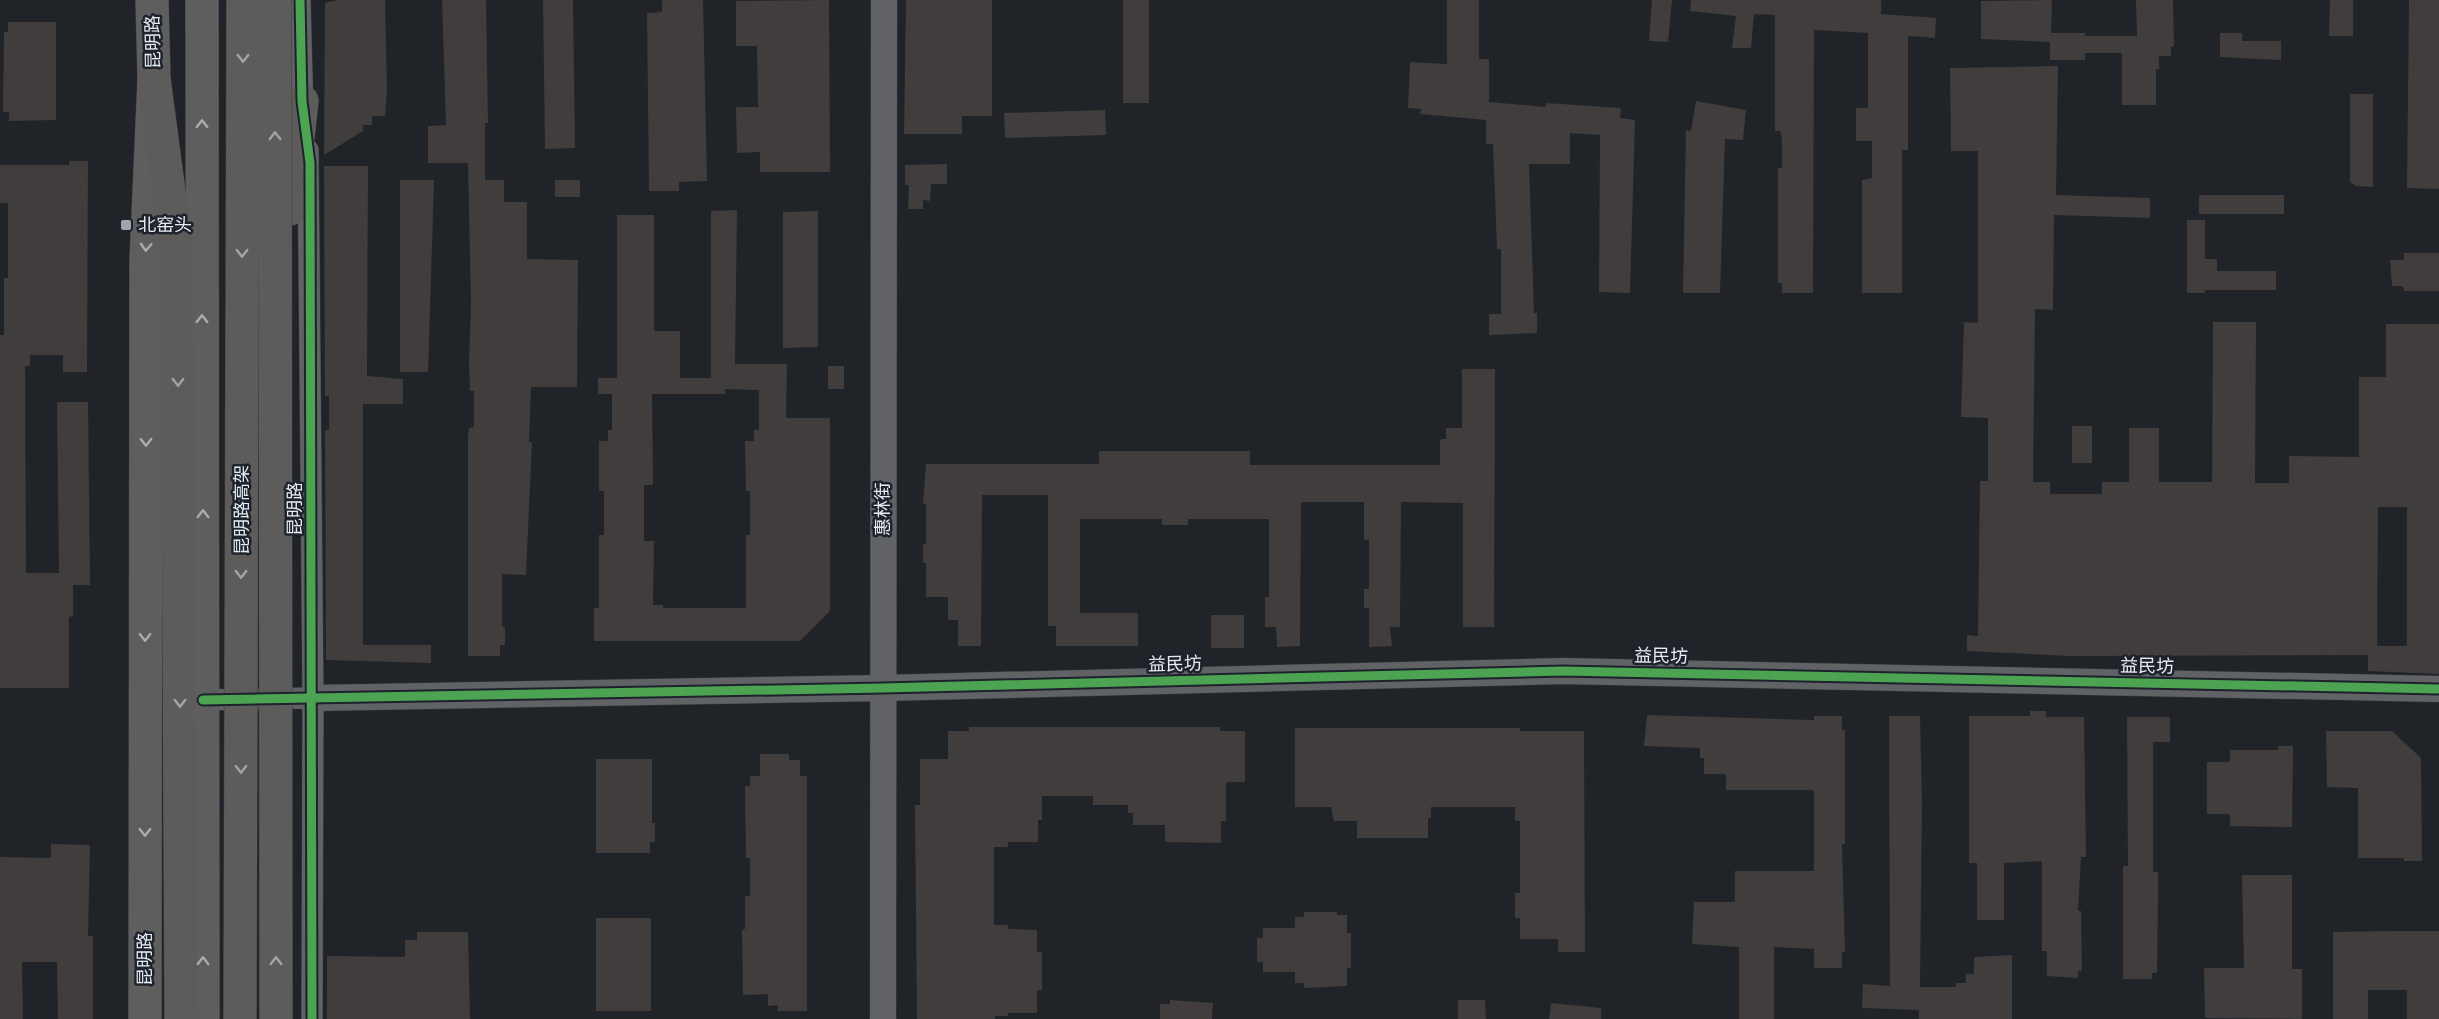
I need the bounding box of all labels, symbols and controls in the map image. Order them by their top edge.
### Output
street label: 昆明路 [143,15,163,69]
one-way arrow [237,54,249,63]
one-way arrow [196,119,208,128]
one-way arrow [269,131,281,140]
place label: 北窑头 [138,215,192,235]
marker: 北窑头 [119,218,133,232]
one-way arrow [140,243,153,252]
one-way arrow [236,249,248,258]
one-way arrow [196,314,208,323]
one-way arrow [172,378,184,387]
one-way arrow [140,438,152,447]
street label: 昆明路高架 [232,465,252,555]
street label: 昆明路 [285,482,305,536]
street label: 惠林街 [873,482,893,536]
one-way arrow [197,509,209,518]
one-way arrow [235,570,247,579]
one-way arrow [139,633,151,642]
street label: 益民坊 [1634,646,1688,666]
street label: 益民坊 [1148,654,1202,674]
street label: 益民坊 [2120,656,2174,676]
one-way arrow [174,699,186,708]
one-way arrow [235,765,247,774]
one-way arrow [139,828,151,837]
street label: 昆明路 [135,932,155,986]
one-way arrow [197,956,209,965]
one-way arrow [270,956,282,965]

